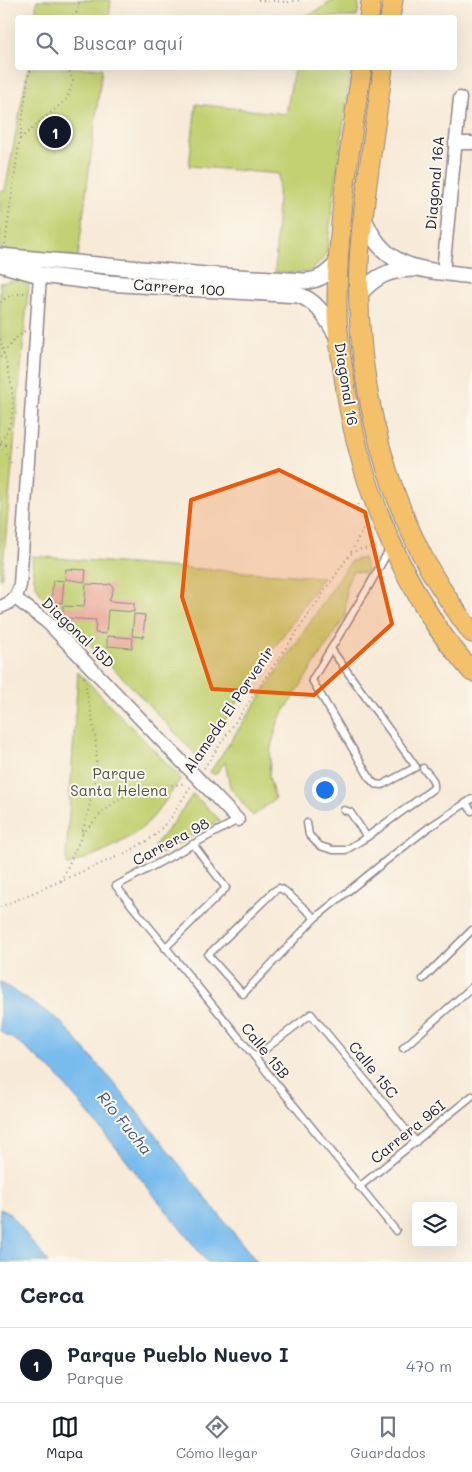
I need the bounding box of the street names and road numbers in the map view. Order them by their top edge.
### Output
street label: Diagonal 16A [420,135,448,231]
street label: Carrera 100 [133,274,225,300]
street label: Diagonal 16 [331,341,363,427]
street label: Diagonal 15D [38,593,119,672]
street label: Alameda El Porvenir [178,642,278,777]
street label: Carrera 98 [129,813,212,870]
street label: Calle 15B [237,1018,294,1082]
street label: Calle 15C [345,1037,403,1102]
street label: Carrera 96I [366,1095,449,1167]

